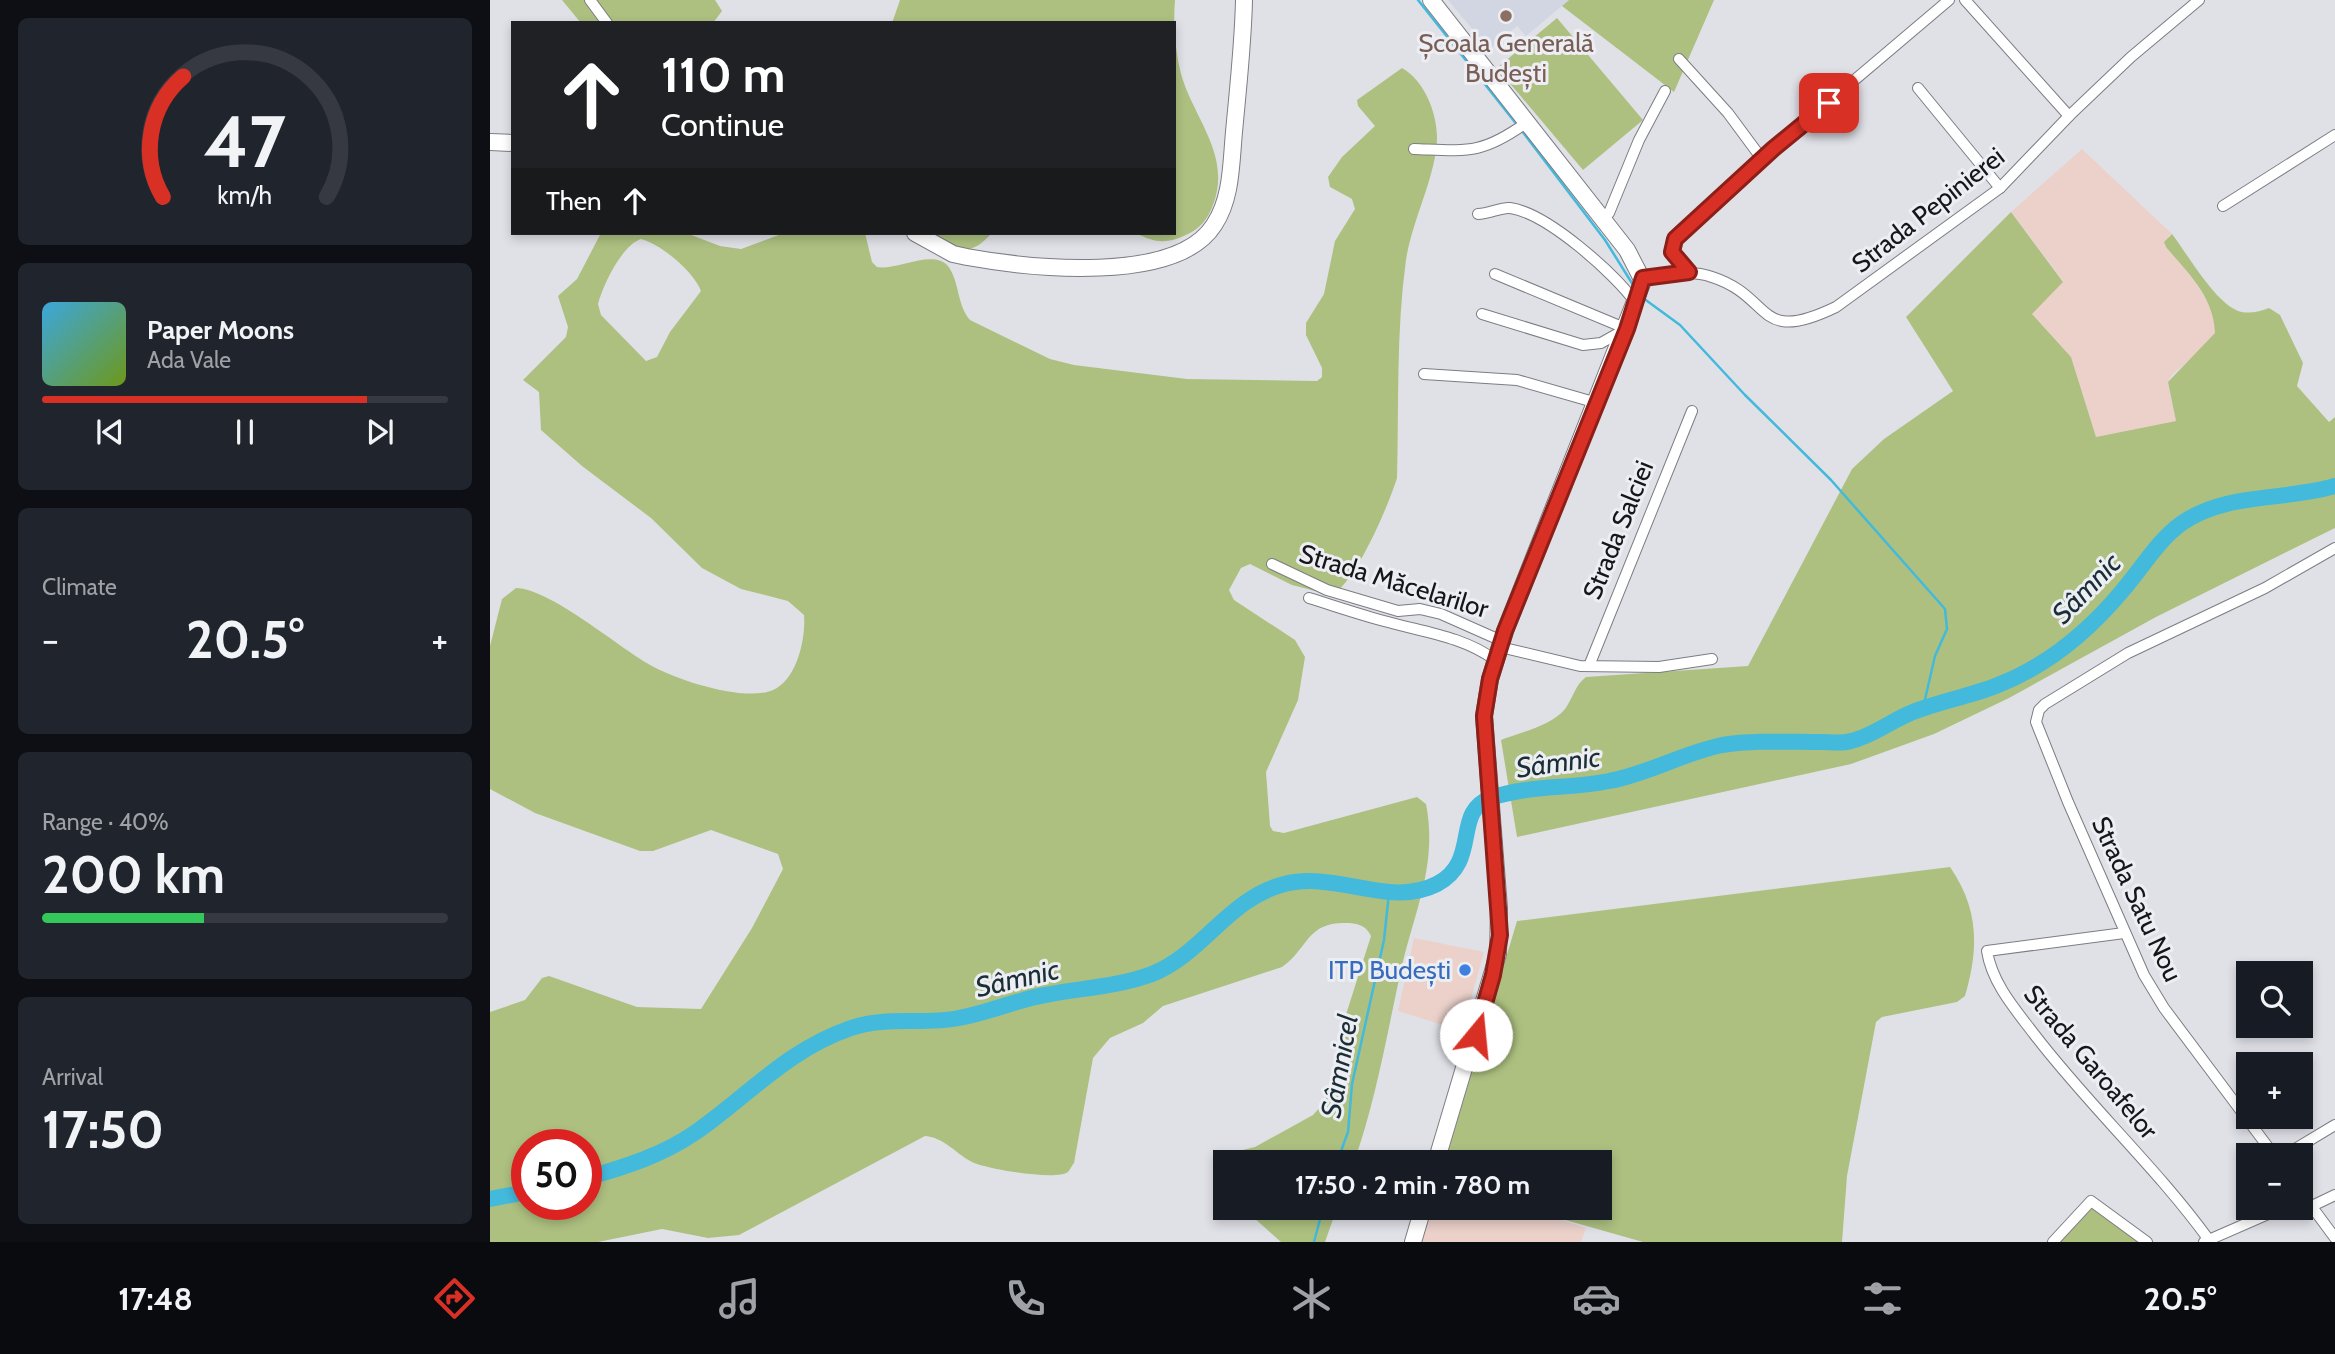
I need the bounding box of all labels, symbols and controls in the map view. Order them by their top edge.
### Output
marker: Școala Generală Budești [1498,8,1514,24]
place label: Școala Generală Budești [1418,27,1594,90]
text: 110 m [661,45,785,104]
icon: ahead [546,49,637,140]
pin [1799,73,1859,133]
icon: arrive [1810,84,1848,122]
text: 47 [204,98,286,186]
text: Continue [661,105,784,144]
street label: Strada Pepinierei [1845,141,2011,279]
text: km/h [218,180,272,210]
icon: ahead [616,182,654,220]
text: Then [546,185,602,217]
text: Paper Moons [147,314,294,346]
text: Ada Vale [147,346,231,374]
icon: previous [91,413,129,451]
icon: pause [226,413,264,451]
icon: next [361,413,399,451]
street label: Strada Salciei [1576,456,1660,604]
street label: Strada Măcelarilor [1296,537,1493,625]
water label: Sâmnic [2044,546,2128,630]
text: Climate [42,573,117,601]
text: 20.5° [186,608,304,671]
text: − [42,616,59,663]
text: + [431,616,448,663]
water label: Sâmnic [1514,739,1603,785]
text: Range · 40% [42,808,169,836]
street label: Strada Satu Nou [2085,811,2189,987]
text: 200 km [42,843,225,906]
water label: Sâmnic [972,952,1062,1004]
place label: ITP Budești [1328,954,1451,987]
map controls [2236,961,2313,1220]
button: search [2236,961,2313,1038]
marker: ITP Budești [1457,962,1473,978]
street label: Strada Garoafelor [2017,978,2165,1146]
position arrow [1439,998,1513,1072]
water label: Sâmnicel [1313,1011,1365,1120]
button: + [2236,1052,2313,1129]
text: Arrival [42,1063,103,1091]
text: 17:50 [42,1098,164,1161]
speed limit sign: 50 [511,1129,602,1220]
button: − [2236,1143,2313,1220]
text: 17:50 · 2 min · 780 m [1295,1169,1530,1201]
icon: directions [430,1274,479,1323]
icon: music [715,1274,764,1323]
icon: phone [1001,1274,1050,1323]
icon: climate [1287,1274,1336,1323]
icon: car [1572,1274,1621,1323]
icon: filters [1858,1274,1907,1323]
text: 17:48 [118,1279,193,1318]
text: 20.5° [2144,1279,2217,1318]

